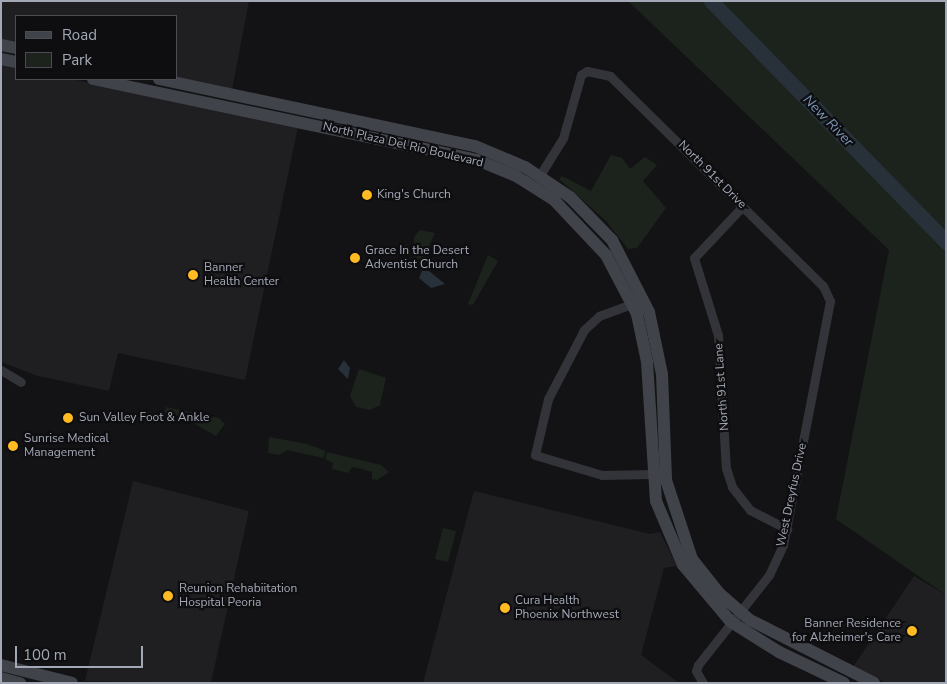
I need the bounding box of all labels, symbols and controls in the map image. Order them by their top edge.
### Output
legend [15,15,178,80]
text: Road [62,25,97,45]
text: Park [62,50,92,70]
water label: New River [799,92,857,150]
street label: North Plaza Del Rio Boulevard [321,120,485,170]
street label: North 91st Drive [675,138,749,212]
place label: King's Church [377,188,451,202]
marker: King's Church [361,189,373,201]
place label: Grace In the Desert Adventist Church [365,244,469,272]
marker: Grace In the Desert Adventist Church [349,252,361,264]
place label: Banner Health Center [204,261,279,289]
marker: Banner Health Center [186,268,200,282]
street label: North 91st Lane [712,343,732,431]
marker: Sun Valley Foot & Ankle [61,411,75,425]
place label: Sun Valley Foot & Ankle [79,411,209,425]
place label: Sunrise Medical Management [24,432,109,460]
marker: Sunrise Medical Management [6,439,20,453]
street label: West Dreyfus Drive [774,442,810,548]
place label: Reunion Rehabiitation Hospital Peoria [179,582,297,610]
marker: Reunion Rehabiitation Hospital Peoria [161,589,175,603]
place label: Cura Health Phoenix Northwest [515,594,619,622]
marker: Cura Health Phoenix Northwest [499,602,511,614]
place label: Banner Residence for Alzheimer's Care [792,617,901,645]
marker: Banner Residence for Alzheimer's Care [905,624,919,638]
scale bar [18,636,145,668]
text: 100 m [23,645,67,665]

